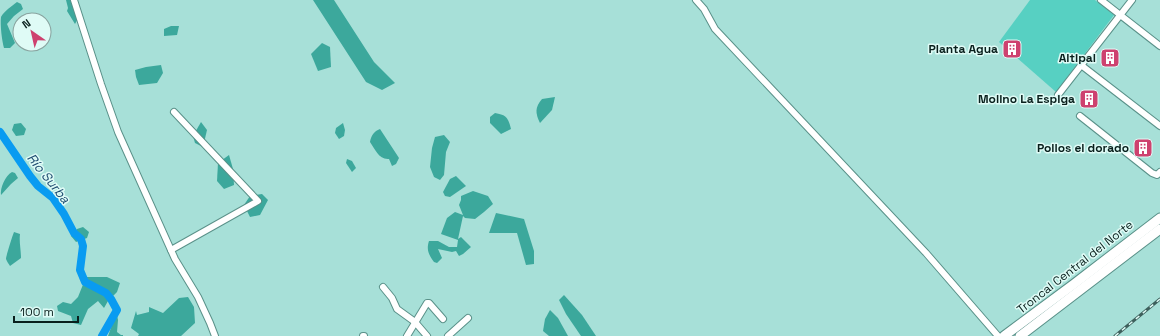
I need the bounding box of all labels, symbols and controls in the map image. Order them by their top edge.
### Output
north arrow [12,12,52,52]
text: N [19,16,33,32]
building icon: Planta Agua [1001,38,1023,60]
place label: Planta Agua [928,41,998,57]
building icon: Altipal [1099,47,1121,69]
place label: Altipal [1059,50,1096,66]
building icon: Molino La Espiga [1078,88,1100,110]
place label: Molino La Espiga [978,91,1075,107]
building icon: Pollos el dorado [1132,137,1154,159]
place label: Pollos el dorado [1037,140,1129,156]
water label: Río Surba [23,150,74,207]
street label: Troncal Central del Norte [1014,217,1136,317]
scale bar [14,298,78,324]
text: 100 m [20,304,54,320]

